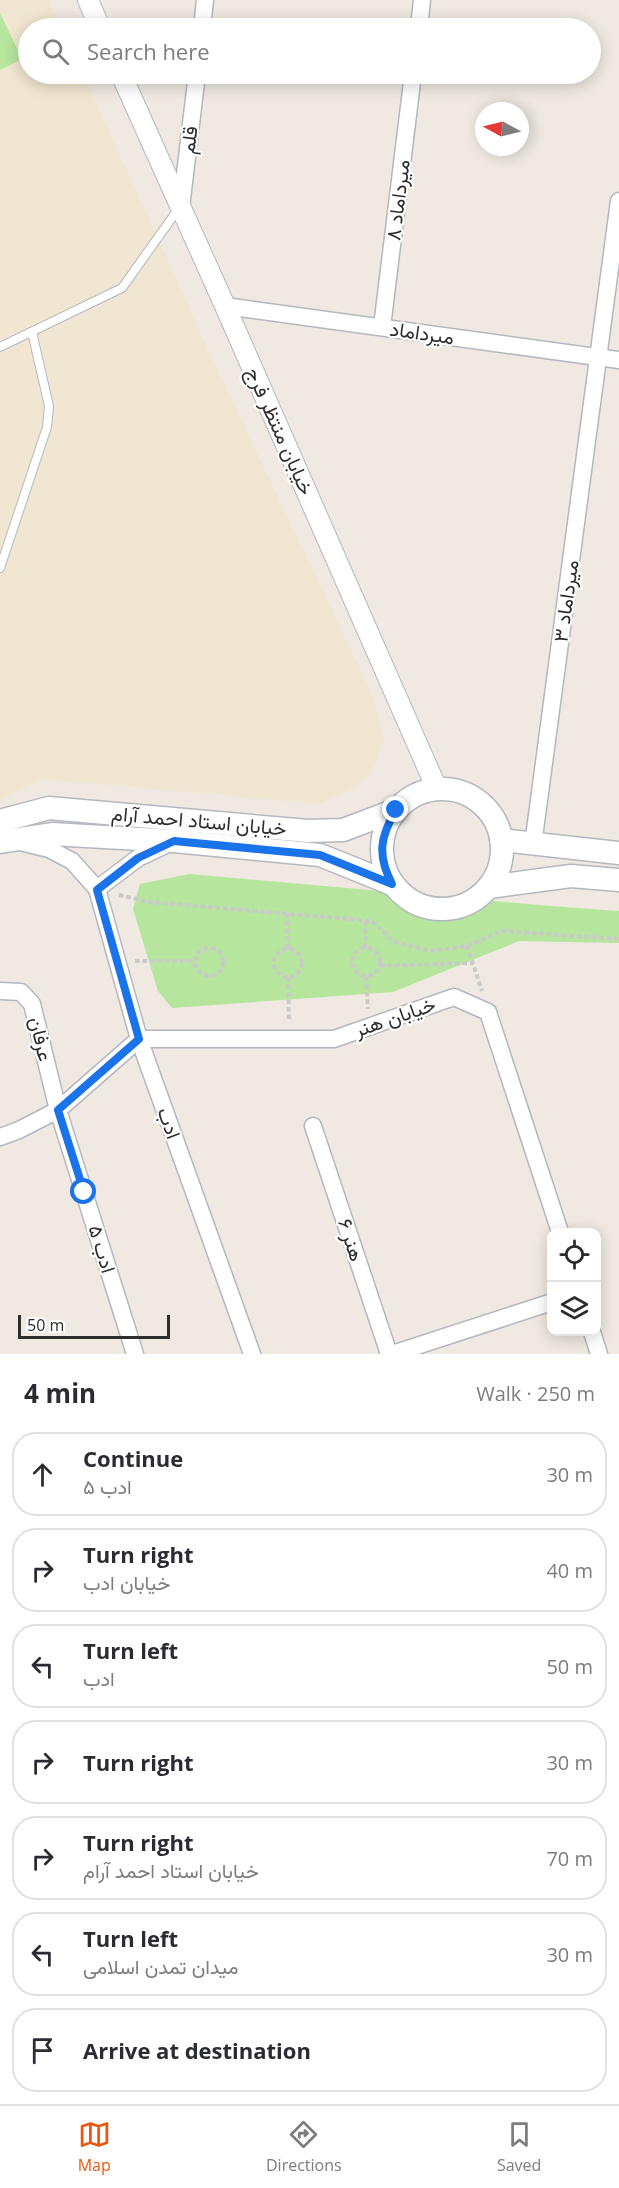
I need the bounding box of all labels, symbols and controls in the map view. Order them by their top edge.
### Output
search box [18,18,601,84]
icon: search [39,35,72,68]
text: Search here [87,36,210,66]
north arrow [475,102,529,156]
street label: قلم [173,124,204,156]
street label: میرداماد ۸ [379,158,416,242]
street label: میرداماد [388,315,456,350]
street label: خیابان منتظر فرج [239,363,321,499]
street label: میرداماد ۳ [546,558,585,644]
route end [382,796,408,822]
street label: خیابان استاد احمد آرام [110,799,288,842]
street label: خیابان هنر [350,990,439,1043]
street label: عرفان [23,1014,60,1064]
street label: ادب [151,1103,188,1142]
route start [70,1178,96,1204]
street label: هنر ۶ [332,1215,371,1265]
street label: ادب ۵ [82,1222,123,1276]
map controls [547,1228,601,1336]
button: locate [547,1228,601,1282]
button: layers [547,1282,601,1336]
scale bar [18,1312,170,1340]
text: 50 m [27,1314,64,1336]
text: 4 min [24,1375,96,1411]
text: Walk · 250 m [476,1380,595,1407]
text: Continue [83,1443,183,1473]
icon: ahead [26,1458,59,1491]
text: 30 m [546,1461,593,1488]
text: ادب ۵ [83,1473,132,1500]
text: Turn right [83,1539,194,1569]
icon: right [26,1554,59,1587]
text: 40 m [546,1557,593,1584]
text: خیابان ادب [83,1569,170,1596]
text: Turn left [83,1635,178,1665]
icon: left [26,1650,59,1683]
text: 50 m [546,1653,593,1680]
text: ادب [83,1665,115,1692]
icon: right [26,1746,59,1779]
text: Turn right [83,1747,194,1777]
text: 30 m [546,1749,593,1776]
text: Turn right [83,1827,194,1857]
icon: right [26,1842,59,1875]
text: 70 m [546,1845,593,1872]
text: خیابان استاد احمد آرام [83,1857,259,1884]
text: Turn left [83,1923,178,1953]
icon: left [26,1938,59,1971]
text: 30 m [546,1941,593,1968]
text: میدان تمدن اسلامی [83,1953,238,1980]
icon: arrive [26,2034,59,2067]
text: Arrive at destination [83,2035,311,2065]
tab: Map [78,2118,111,2176]
tab: Directions [266,2118,342,2176]
tab: Saved [497,2118,541,2176]

